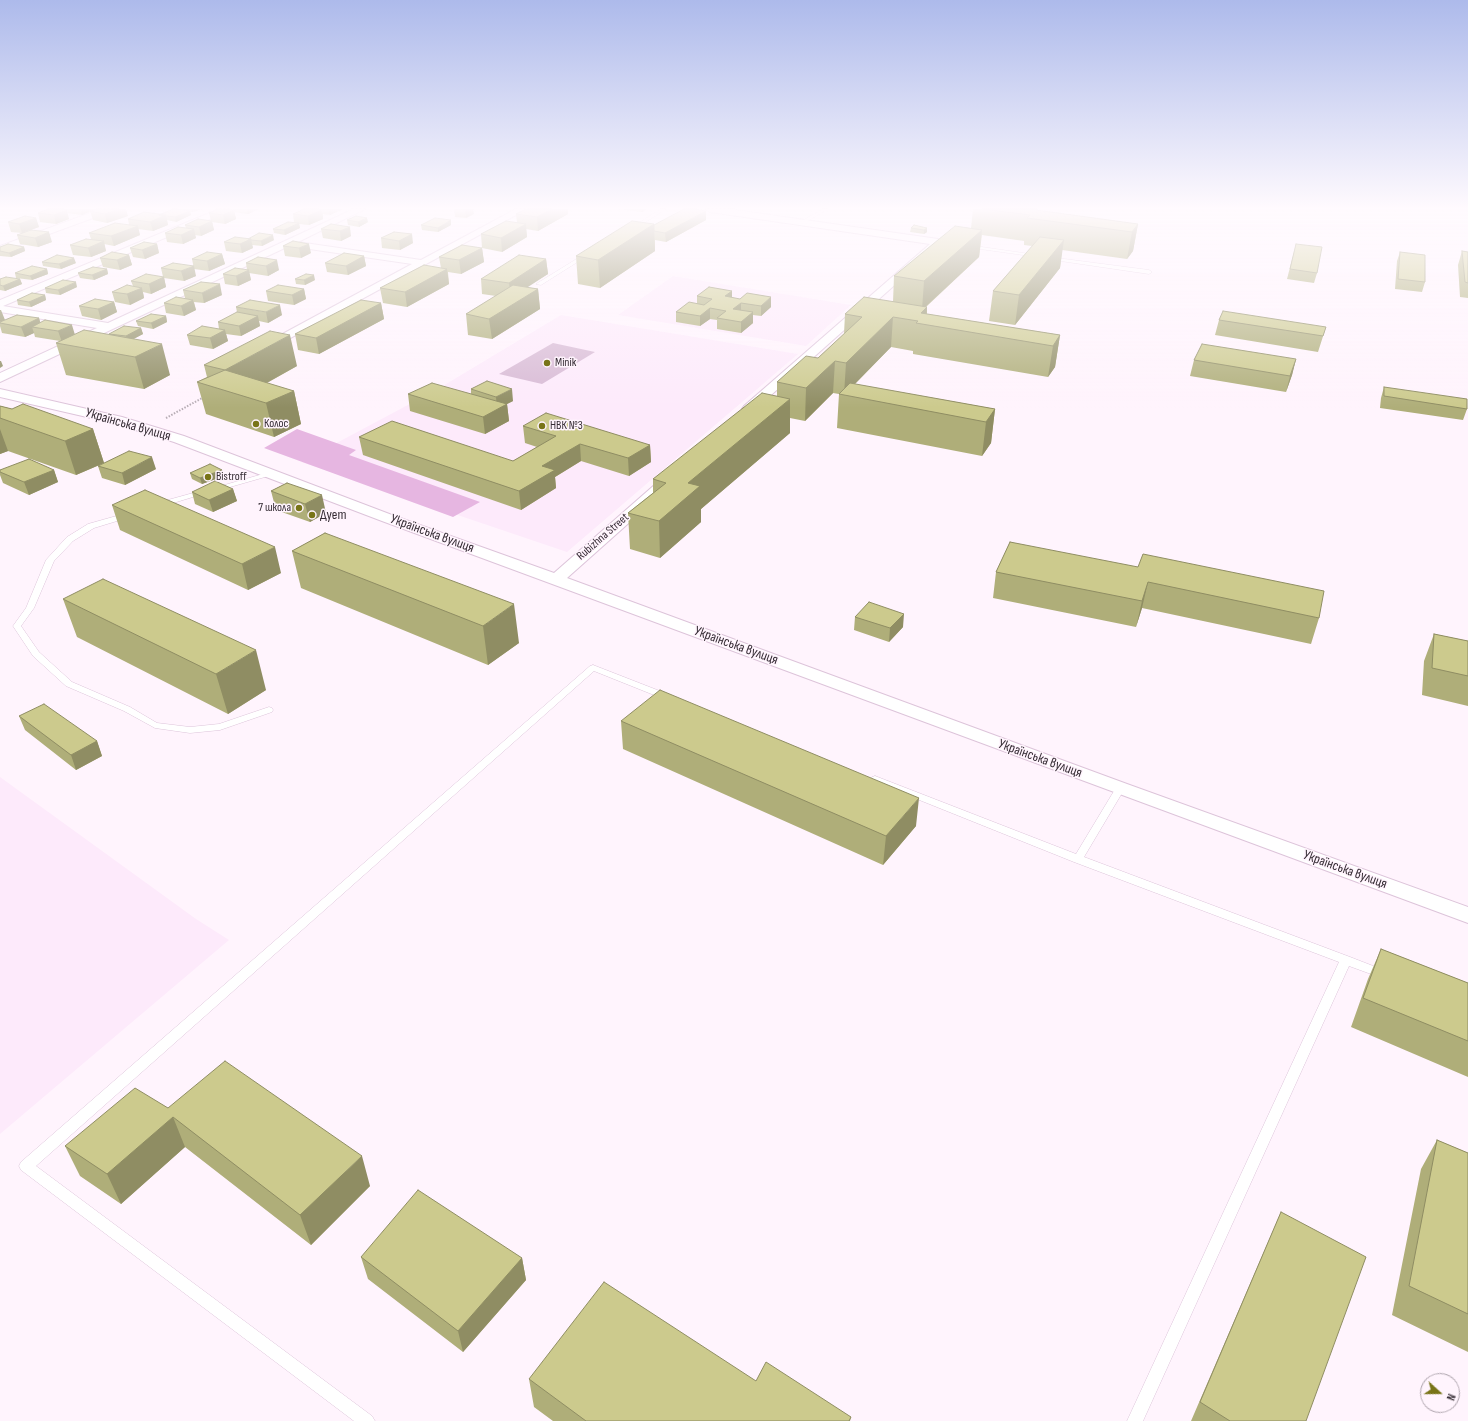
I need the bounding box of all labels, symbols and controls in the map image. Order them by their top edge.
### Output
place label: Minik [555,356,576,370]
marker: Minik [542,358,552,368]
street label: Українська вулиця [83,405,173,445]
place label: Колос [264,417,288,431]
marker: Колос [251,419,261,429]
place label: НВК №3 [550,419,583,433]
marker: НВК №3 [537,421,547,431]
place label: Bistroff [216,470,247,484]
marker: Bistroff [203,472,213,482]
place label: 7 школа [258,501,291,515]
marker: 7 школа [294,503,304,513]
place label: Дует [320,507,346,523]
marker: Дует [307,510,317,520]
street label: Українська вулиця [388,511,476,557]
street label: Rubizhna Street [574,511,632,563]
street label: Українська вулиця [692,623,780,669]
street label: Українська вулиця [996,736,1084,782]
street label: Українська вулиця [1301,847,1389,893]
north arrow [1420,1373,1460,1413]
text: N [1444,1392,1458,1402]

